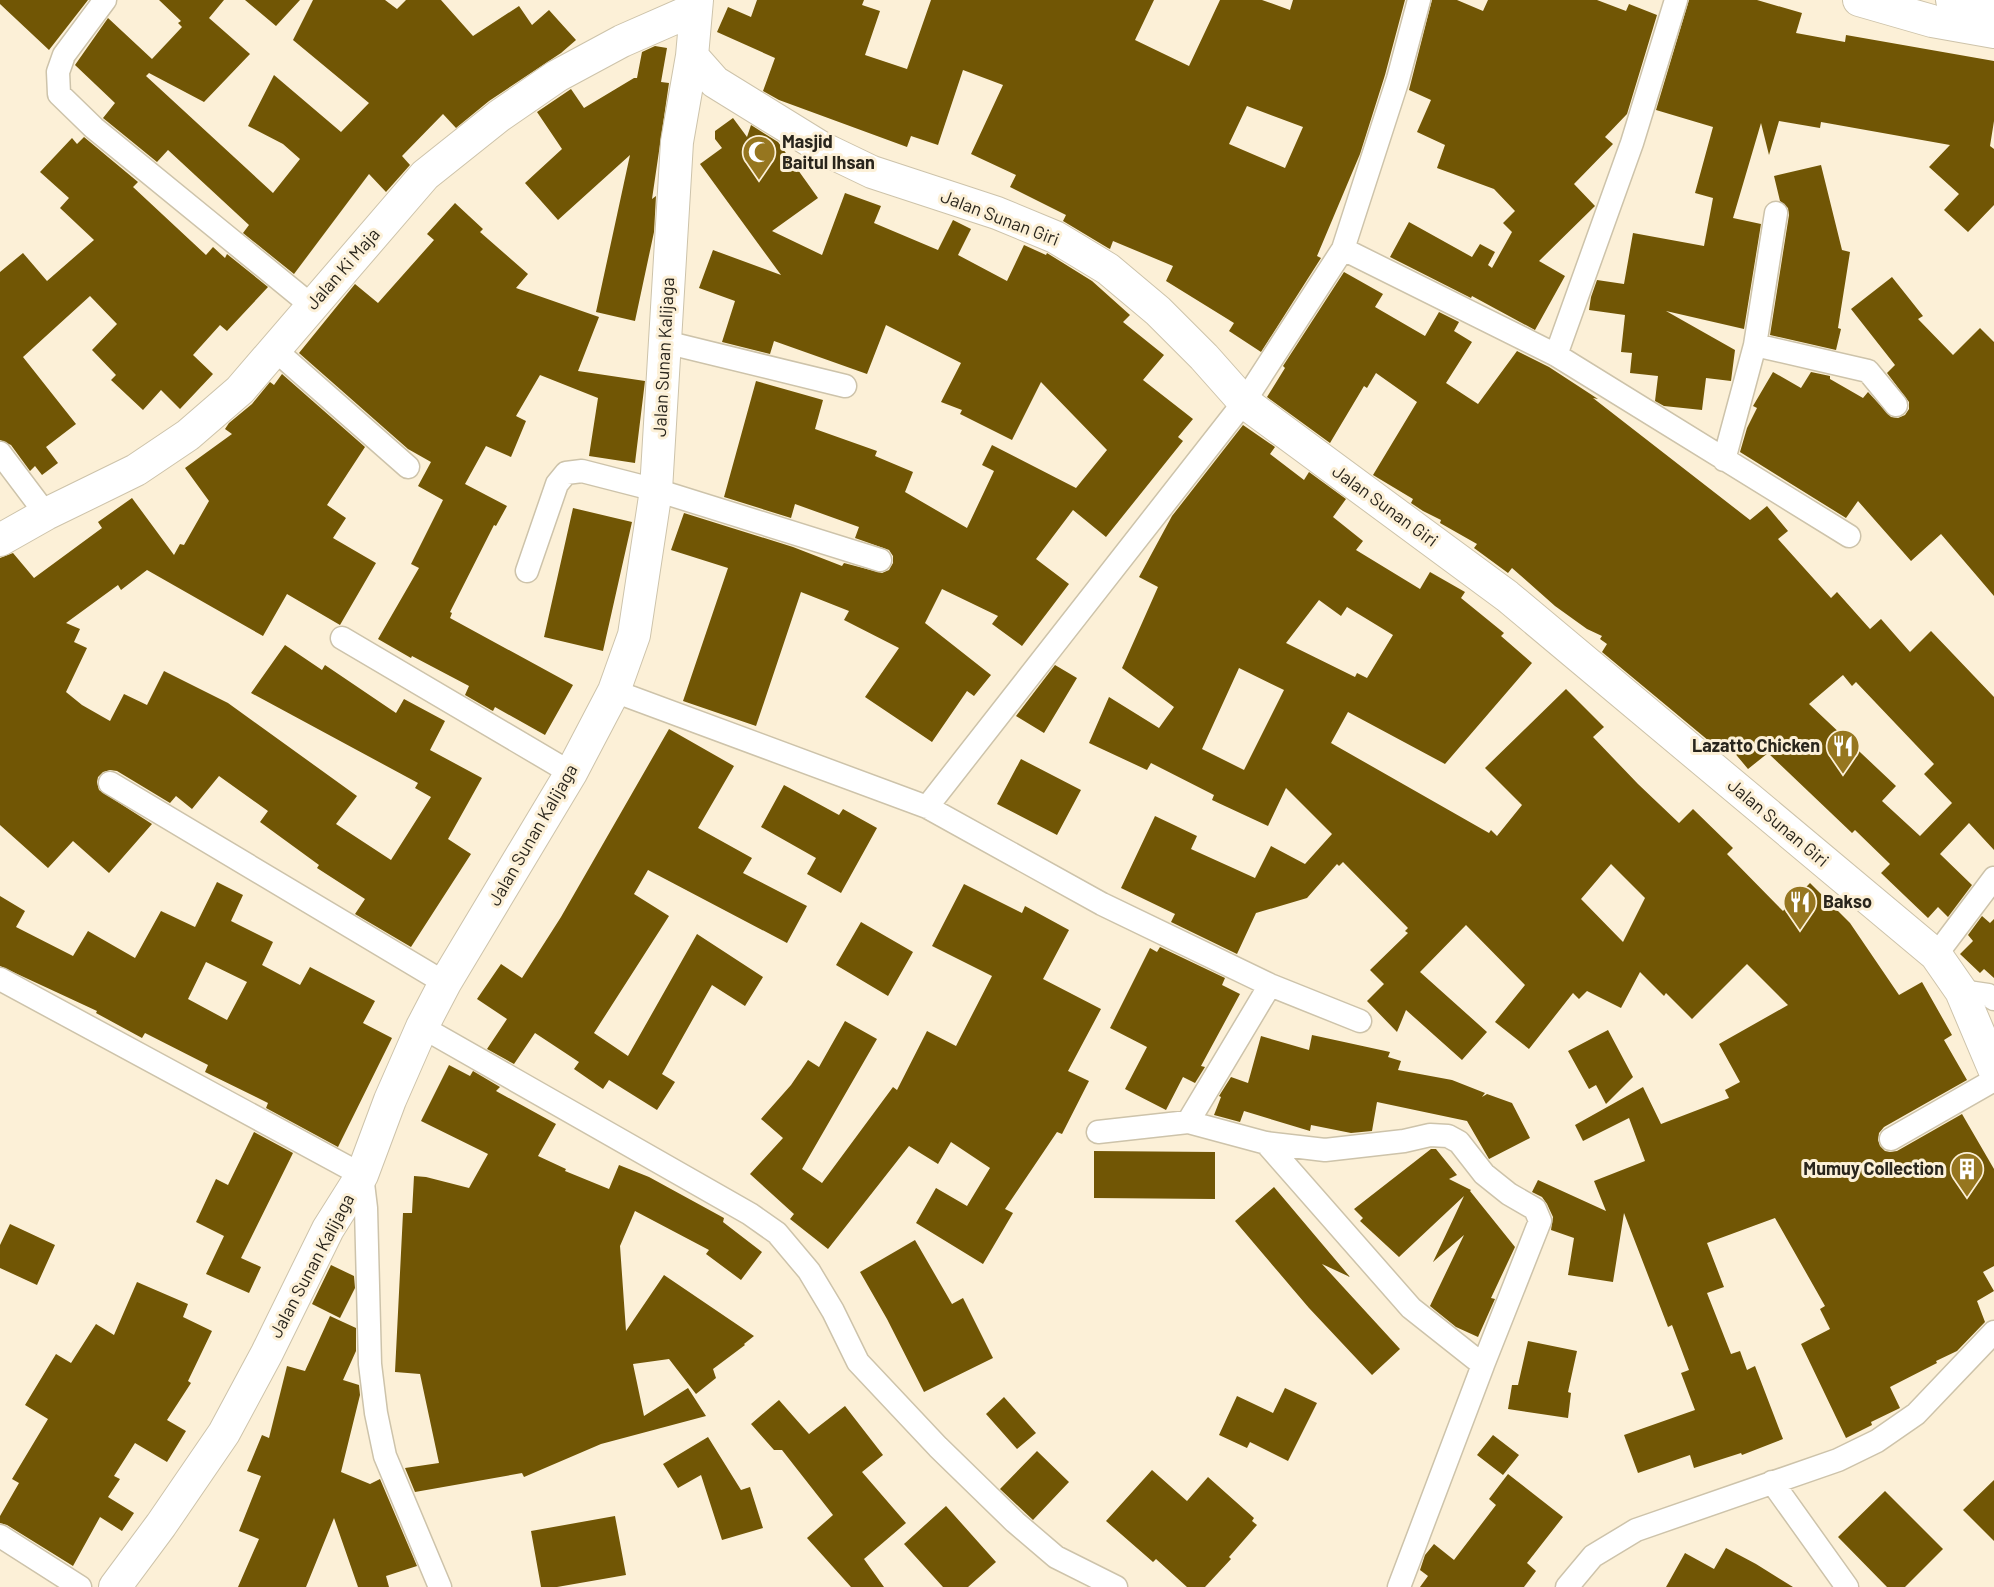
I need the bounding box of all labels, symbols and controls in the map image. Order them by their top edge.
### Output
place label: Masjid Baitul Ihsan [782,130,875,173]
mosque icon: Masjid Baitul Ihsan [741,134,777,181]
street label: Jalan Sunan Giri [938,184,1063,250]
street label: Jalan Ki Maja [301,223,384,314]
street label: Jalan Sunan Kalijaga [648,277,678,437]
street label: Jalan Sunan Giri [1328,459,1443,551]
restaurant icon: Lazatto Chicken [1825,728,1861,775]
place label: Lazatto Chicken [1692,734,1820,756]
street label: Jalan Sunan Kalijaga [483,760,582,909]
street label: Jalan Sunan Giri [1724,774,1834,871]
restaurant icon: Bakso [1782,884,1818,931]
place label: Bakso [1823,890,1872,912]
building icon: Mumuy Collection [1949,1151,1985,1198]
place label: Mumuy Collection [1803,1157,1944,1179]
street label: Jalan Sunan Kalijaga [264,1190,358,1341]

